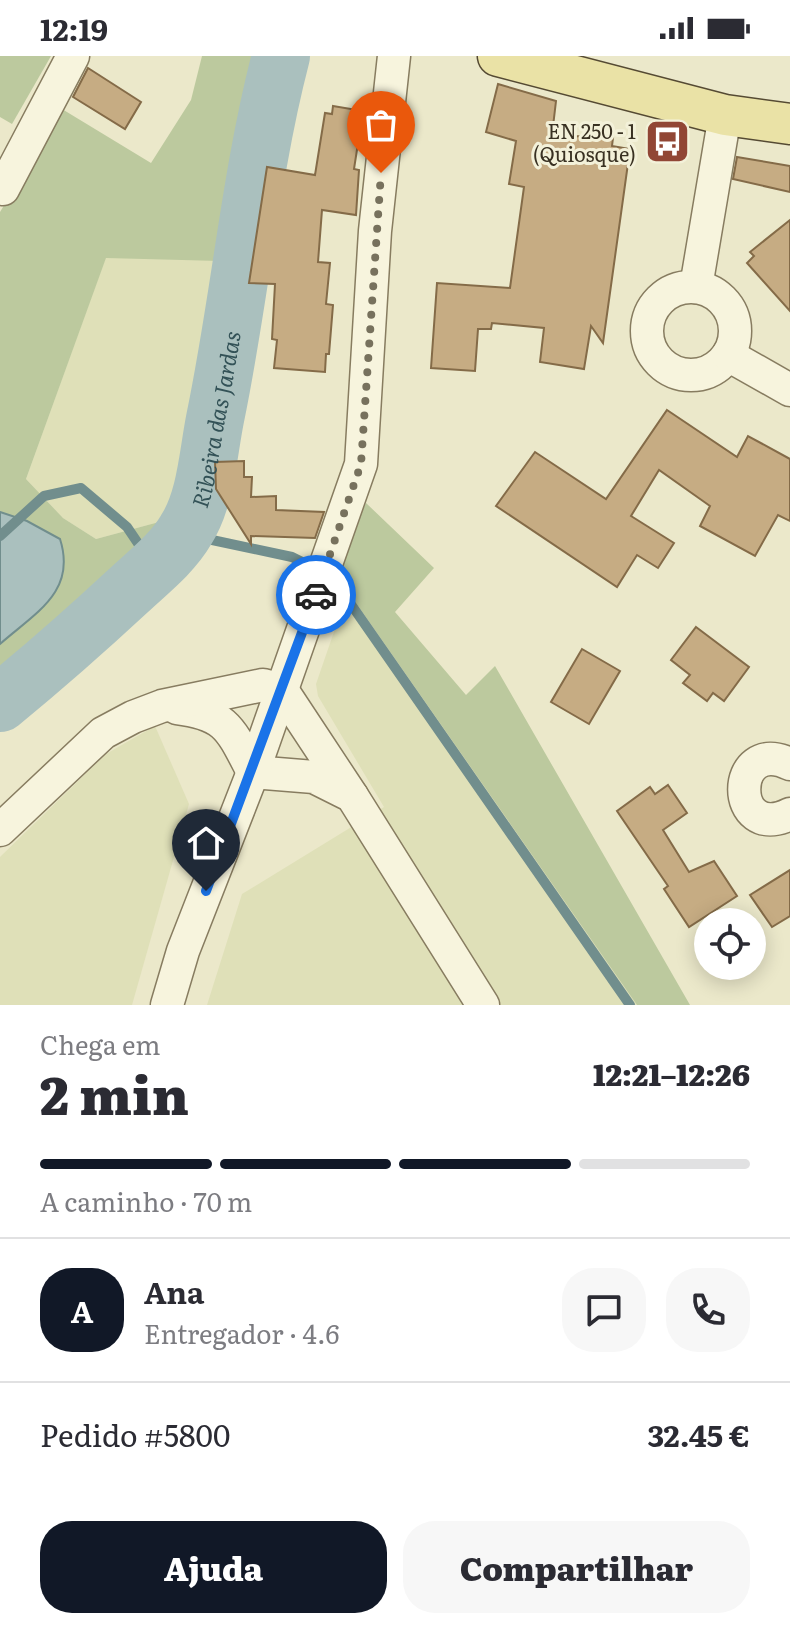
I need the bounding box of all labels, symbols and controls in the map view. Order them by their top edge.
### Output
text: 12:19 [40,6,108,50]
pin [347,91,415,173]
icon: bag [359,103,403,147]
place label: EN 250 - 1 (Quiosque) [533,115,636,168]
bus stop icon: EN 250 - 1 (Quiosque) [643,117,691,165]
water label: Ribeira das Jardas [182,328,247,512]
courier [276,555,356,635]
icon: car [294,573,338,617]
pin [172,809,240,891]
icon: home [184,821,228,865]
map controls [694,908,766,980]
button: locate [694,908,766,980]
text: Chega em [40,1024,160,1063]
text: 12:21–12:26 [593,1051,750,1095]
text: 2 min [40,1054,189,1131]
text: A caminho · 70 m [40,1181,252,1220]
button: chat [562,1268,646,1352]
button: phone [666,1268,750,1352]
text: Ana [144,1269,204,1313]
text: A [71,1288,93,1332]
text: Entregador · 4.6 [144,1313,340,1352]
text: Pedido #5800 [40,1412,230,1456]
text: 32.45 € [647,1412,750,1456]
button: Ajuda [40,1521,387,1613]
button: Compartilhar [403,1521,750,1613]

